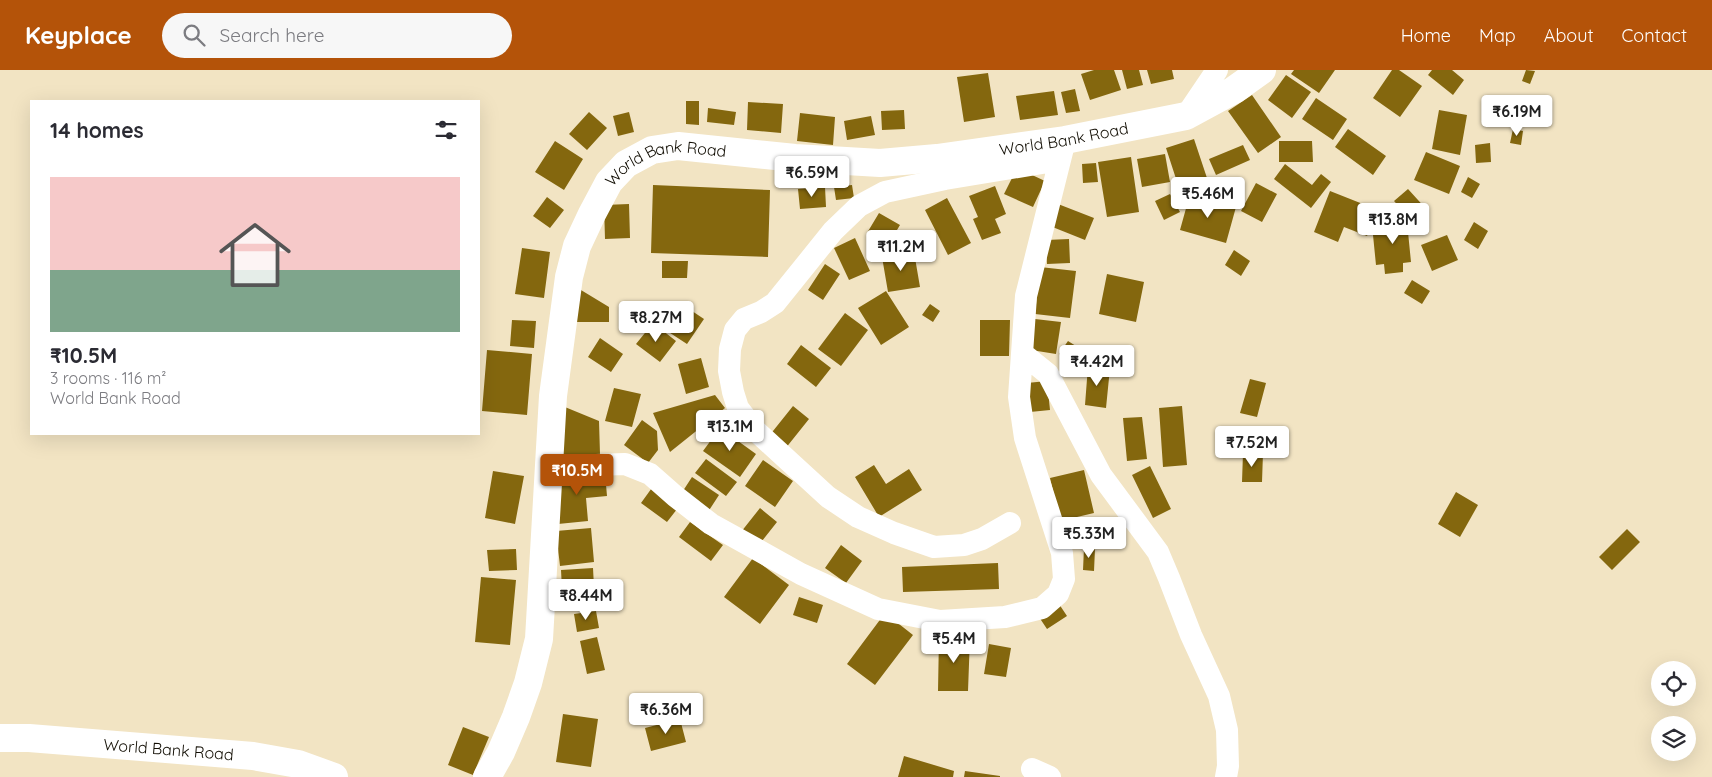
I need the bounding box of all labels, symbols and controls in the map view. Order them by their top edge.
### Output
search box [162,13,512,58]
text: Keyplace [25,20,132,50]
icon: search [180,21,208,49]
text: Search here [220,23,325,47]
text: Home [1401,24,1451,47]
text: Map [1479,24,1516,47]
text: About [1544,24,1594,47]
text: Contact [1622,24,1687,47]
pin: ₹6.19M [1476,94,1558,137]
text: ₹6.19M [1492,101,1542,121]
icon: filters [432,116,460,144]
text: 14 homes [50,117,144,143]
street label: World Bank Road [998,118,1130,159]
street label: World Bank Road [601,136,727,190]
pin: ₹6.59M [771,156,853,198]
text: ₹6.59M [785,162,839,182]
pin: ₹5.46M [1167,176,1249,219]
text: ₹5.46M [1182,183,1234,203]
pin: ₹13.8M [1352,202,1434,245]
text: ₹13.8M [1368,209,1418,229]
icon: home [210,210,300,300]
pin: ₹11.2M [860,230,942,272]
text: ₹11.2M [877,236,925,256]
pin: ₹8.27M [615,300,697,343]
text: ₹8.27M [630,307,682,327]
text: ₹10.5M [50,342,117,368]
pin: ₹4.42M [1056,344,1138,387]
text: ₹4.42M [1070,351,1124,371]
text: 3 rooms · 116 m² [50,368,166,388]
text: World Bank Road [50,388,181,408]
pin: ₹13.1M [689,410,771,452]
text: ₹13.1M [707,416,753,436]
pin: ₹7.52M [1211,426,1293,468]
text: ₹7.52M [1226,432,1278,452]
pin: ₹10.5M [536,454,618,496]
text: ₹10.5M [551,460,603,480]
pin: ₹5.33M [1048,516,1130,559]
text: ₹5.33M [1063,523,1115,543]
pin: ₹8.44M [545,578,627,621]
text: ₹8.44M [559,585,613,605]
pin: ₹5.4M [919,622,989,664]
text: ₹5.4M [932,628,976,648]
map controls [1651,661,1696,761]
button: locate [1651,661,1696,706]
pin: ₹6.36M [625,692,707,735]
text: ₹6.36M [640,699,692,719]
button: layers [1651,716,1696,761]
street label: World Bank Road [103,734,234,764]

